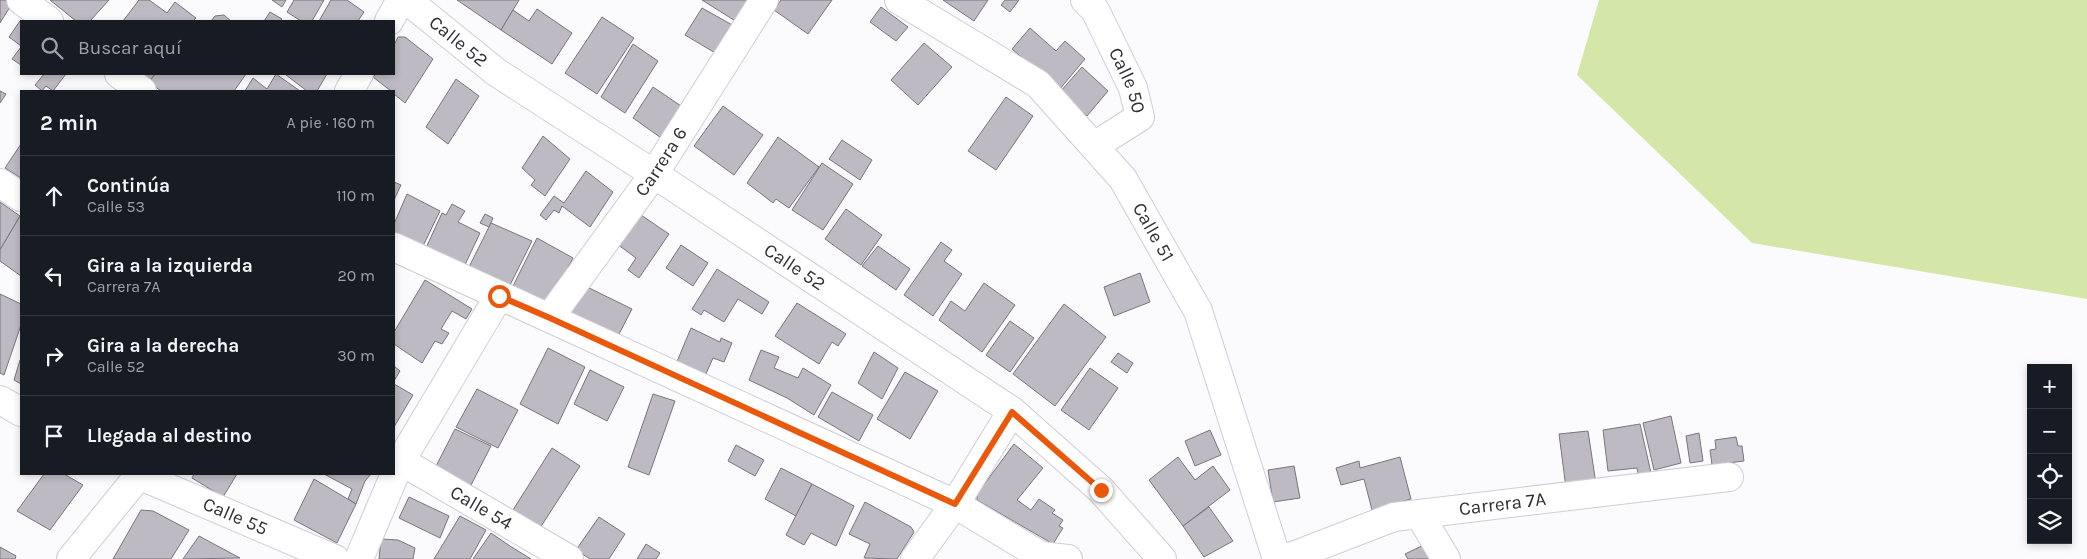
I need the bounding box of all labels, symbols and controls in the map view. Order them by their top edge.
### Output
street label: Calle 52 [425,11,492,72]
search box [20,20,395,75]
icon: search [38,34,66,62]
text: Buscar aquí [78,37,182,59]
street label: Calle 50 [1104,44,1150,115]
text: 2 min [40,111,98,135]
text: A pie · 160 m [287,113,375,132]
street label: Carrera 6 [630,123,692,201]
text: Continúa [87,175,170,197]
icon: ahead [40,182,68,210]
text: 110 m [336,186,375,205]
text: Calle 53 [87,197,145,216]
street label: Calle 51 [1128,199,1179,265]
street label: Calle 52 [760,239,829,295]
text: Gira a la izquierda [87,255,253,277]
icon: left [40,262,68,290]
text: 20 m [337,266,375,285]
text: Carrera 7A [87,277,161,296]
route start [488,285,511,308]
text: Gira a la derecha [87,335,239,357]
icon: right [40,342,68,370]
text: 30 m [337,346,375,365]
text: Calle 52 [87,357,145,376]
map controls [2027,364,2072,544]
button: + [2027,364,2072,409]
button: − [2027,409,2072,454]
icon: arrive [40,422,68,450]
text: Llegada al destino [87,425,252,447]
button: locate [2027,454,2072,499]
route end [1090,479,1113,502]
street label: Calle 54 [446,481,517,535]
street label: Carrera 7A [1458,488,1547,520]
street label: Calle 55 [199,493,271,540]
button: layers [2027,499,2072,544]

